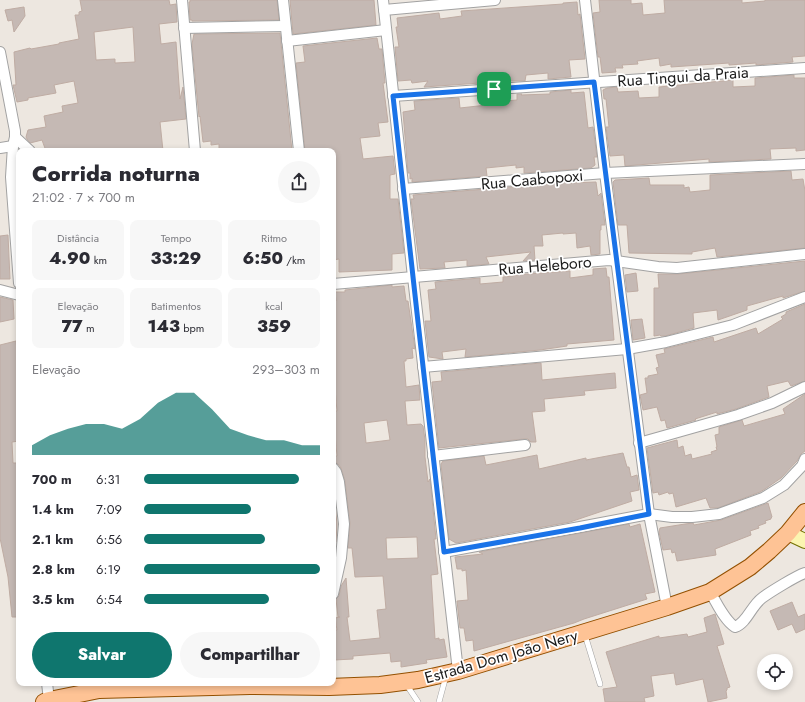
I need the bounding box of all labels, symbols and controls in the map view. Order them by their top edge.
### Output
street label: Rua Tingui da Praia [617,60,749,93]
pin [477,72,511,106]
icon: arrive [483,78,505,100]
text: Corrida noturna [32,157,200,189]
button: share [278,161,320,203]
street label: Rua Caabopoxi [480,164,584,195]
text: 21:02 · 7 × 700 m [32,188,135,207]
text: Distância [57,230,99,246]
text: Tempo [161,230,191,246]
text: Ritmo [261,230,287,246]
text: 4.90 [49,246,90,270]
text: 33:29 [151,246,201,270]
text: 6:50 [243,246,283,270]
street label: Rua Heleboro [498,250,593,281]
text: km [90,252,107,268]
text: /km [283,252,305,268]
text: Elevação [58,298,98,314]
text: Batimentos [151,298,201,314]
text: kcal [265,298,283,314]
text: 77 [61,314,83,338]
text: 143 [148,314,180,338]
text: 359 [257,314,291,338]
text: m [83,320,95,336]
text: bpm [180,320,204,336]
text: Elevação [32,360,80,379]
text: 293–303 m [252,360,320,379]
text: 700 m [32,470,72,489]
text: 6:31 [96,470,120,489]
text: 1.4 km [32,500,74,519]
text: 7:09 [96,500,122,519]
text: 2.1 km [32,530,73,549]
text: 6:56 [96,530,122,549]
text: 2.8 km [32,560,75,579]
text: 6:19 [96,560,121,579]
text: 3.5 km [32,590,75,609]
text: 6:54 [96,590,122,609]
street label: Estrada Dom João Nery [422,623,581,689]
button: Salvar [32,632,172,678]
button: Compartilhar [180,632,320,678]
map controls [757,654,793,690]
button: locate [757,654,793,690]

